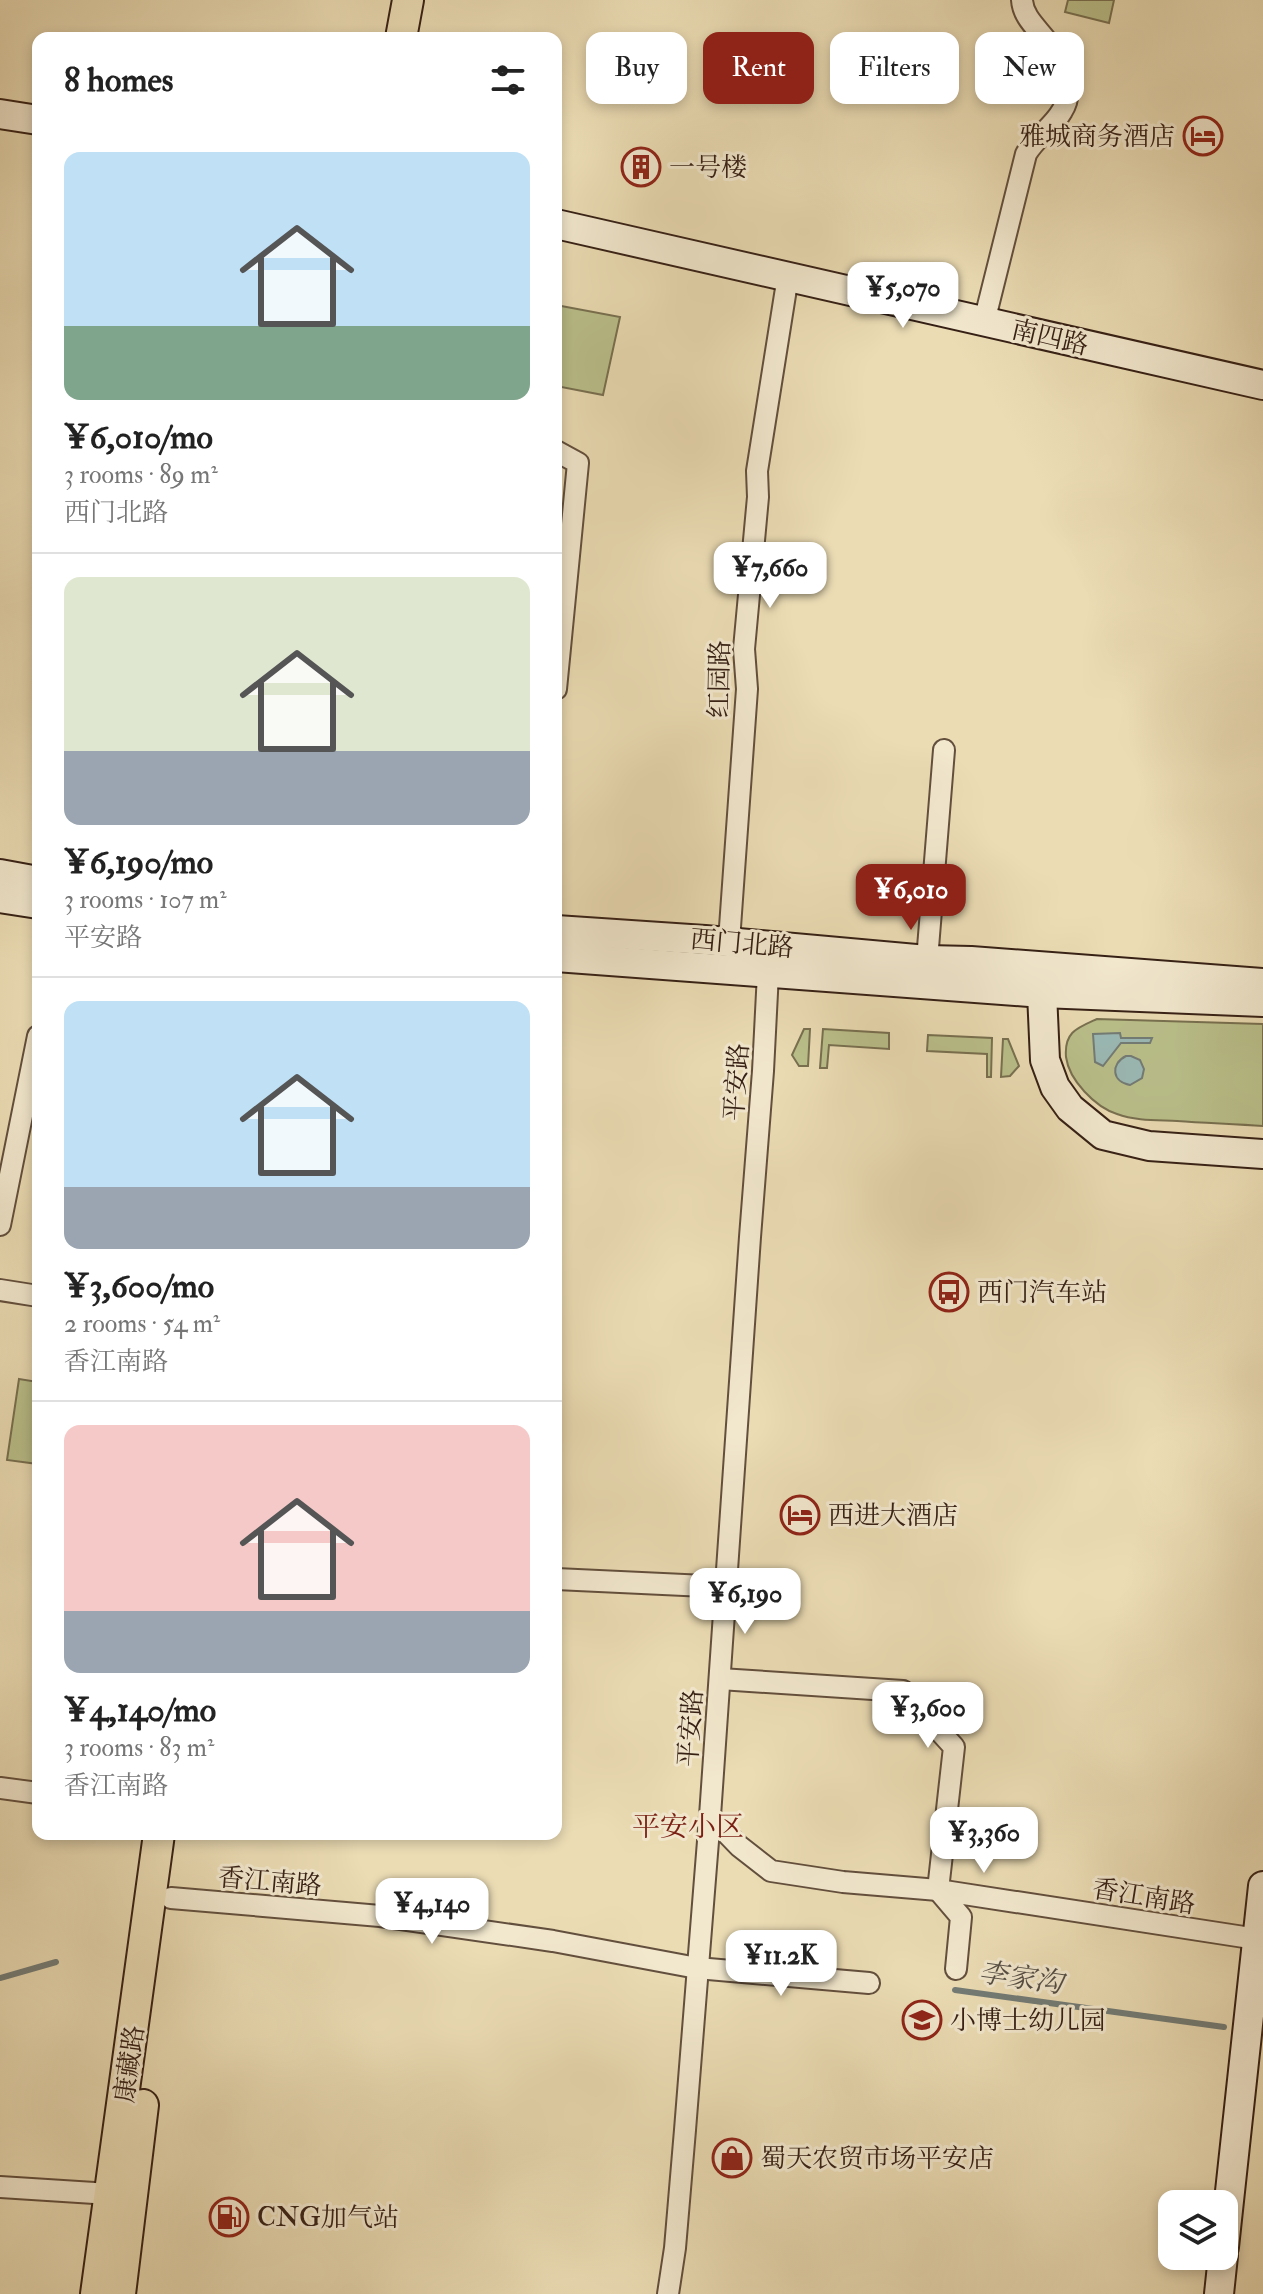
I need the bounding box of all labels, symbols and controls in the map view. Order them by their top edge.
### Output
chip: Buy [586,32,687,104]
chip: Rent [703,32,814,104]
chip: Filters [830,32,959,104]
chip: New [975,32,1084,104]
icon: filters [486,58,530,102]
text: 8 homes [64,59,173,102]
hotel icon: 雅城商务酒店 [1182,115,1224,157]
place label: 雅城商务酒店 [1019,121,1175,153]
building icon: 一号楼 [620,146,662,188]
place label: 一号楼 [669,152,747,184]
icon: home [225,204,369,348]
pin: ¥5,070 [838,262,968,330]
text: ¥5,070 [865,272,941,304]
street label: 南四路 [1008,314,1091,362]
text: ¥6,010/mo [64,416,213,459]
text: 3 rooms · 89 m² [64,459,218,491]
text: 西门北路 [64,497,168,529]
pin: ¥7,660 [705,542,835,610]
text: ¥7,660 [732,552,808,584]
icon: home [225,629,369,773]
street label: 红园路 [703,640,737,718]
text: ¥6,190/mo [64,841,213,884]
pin: ¥6,010 [846,864,976,932]
text: ¥6,010 [874,874,948,906]
text: 3 rooms · 107 m² [64,884,227,916]
text: 平安路 [64,922,142,954]
street label: 西门北路 [689,924,795,964]
street label: 平安路 [718,1042,756,1122]
icon: home [225,1053,369,1197]
text: ¥3,600/mo [64,1265,214,1308]
bus stop icon: 西门汽车站 [928,1271,970,1313]
place label: 西门汽车站 [977,1277,1107,1309]
text: 2 rooms · 54 m² [64,1308,220,1340]
text: 香江南路 [64,1346,168,1378]
icon: home [225,1477,369,1621]
hotel icon: 西进大酒店 [779,1494,821,1536]
place label: 西进大酒店 [828,1500,958,1532]
pin: ¥6,190 [680,1568,810,1636]
text: ¥6,190 [708,1578,782,1610]
pin: ¥3,600 [863,1682,993,1750]
street label: 平安路 [672,1688,710,1768]
text: ¥4,140/mo [64,1689,216,1732]
text: ¥3,600 [890,1692,966,1724]
text: 3 rooms · 83 m² [64,1732,214,1764]
text: 香江南路 [64,1770,168,1802]
pin: ¥3,360 [919,1807,1049,1875]
district label: 平安小区 [632,1810,744,1845]
text: ¥3,360 [948,1817,1020,1849]
street label: 香江南路 [217,1862,323,1902]
street label: 香江南路 [1090,1873,1198,1921]
pin: ¥4,140 [367,1878,497,1946]
text: ¥4,140 [394,1888,470,1920]
pin: ¥11.2K [716,1930,846,1998]
text: ¥11.2K [744,1940,818,1972]
water label: 李家沟 [977,1955,1069,2002]
school or university icon: 小博士幼儿园 [901,1999,943,2041]
place label: 小博士幼儿园 [950,2005,1106,2037]
street label: 康藏路 [109,2023,151,2105]
shop icon: 蜀天农贸市场平安店 [711,2137,753,2179]
place label: 蜀天农贸市场平安店 [760,2143,994,2175]
map controls [1158,2190,1238,2270]
button: layers [1158,2190,1238,2270]
fuel station icon: CNG加气站 [208,2196,250,2238]
place label: CNG加气站 [257,2202,399,2234]

